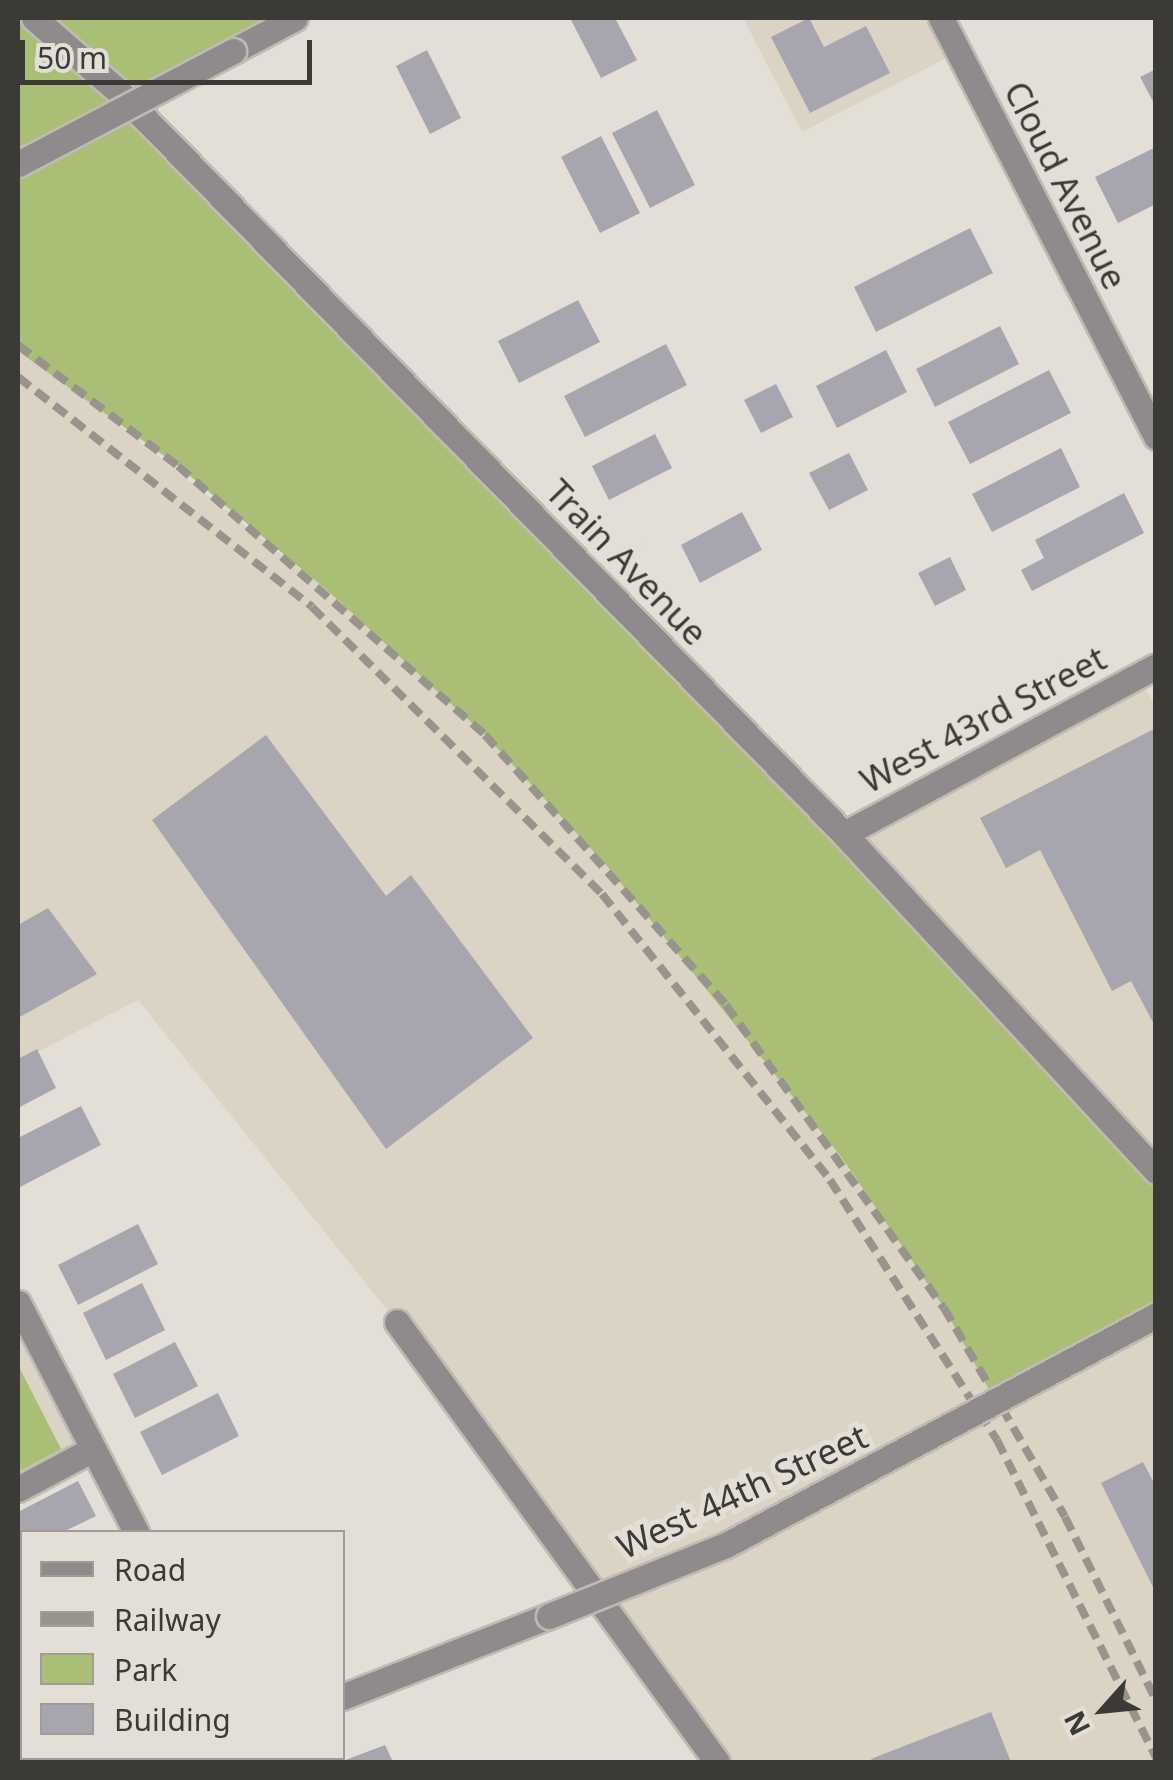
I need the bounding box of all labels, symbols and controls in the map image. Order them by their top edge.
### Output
scale bar [25,20,318,82]
text: 50 m [37,37,107,78]
street label: Cloud Avenue [996,74,1136,296]
street label: Train Avenue [538,471,716,653]
street label: West 43rd Street [853,637,1113,801]
street label: West 44th Street [610,1415,874,1567]
legend [20,1530,345,1760]
text: Road [114,1549,186,1590]
text: Railway [114,1599,221,1640]
text: Park [114,1649,177,1690]
north arrow [1053,1660,1153,1760]
text: Building [114,1699,231,1740]
text: N [1054,1705,1098,1742]

